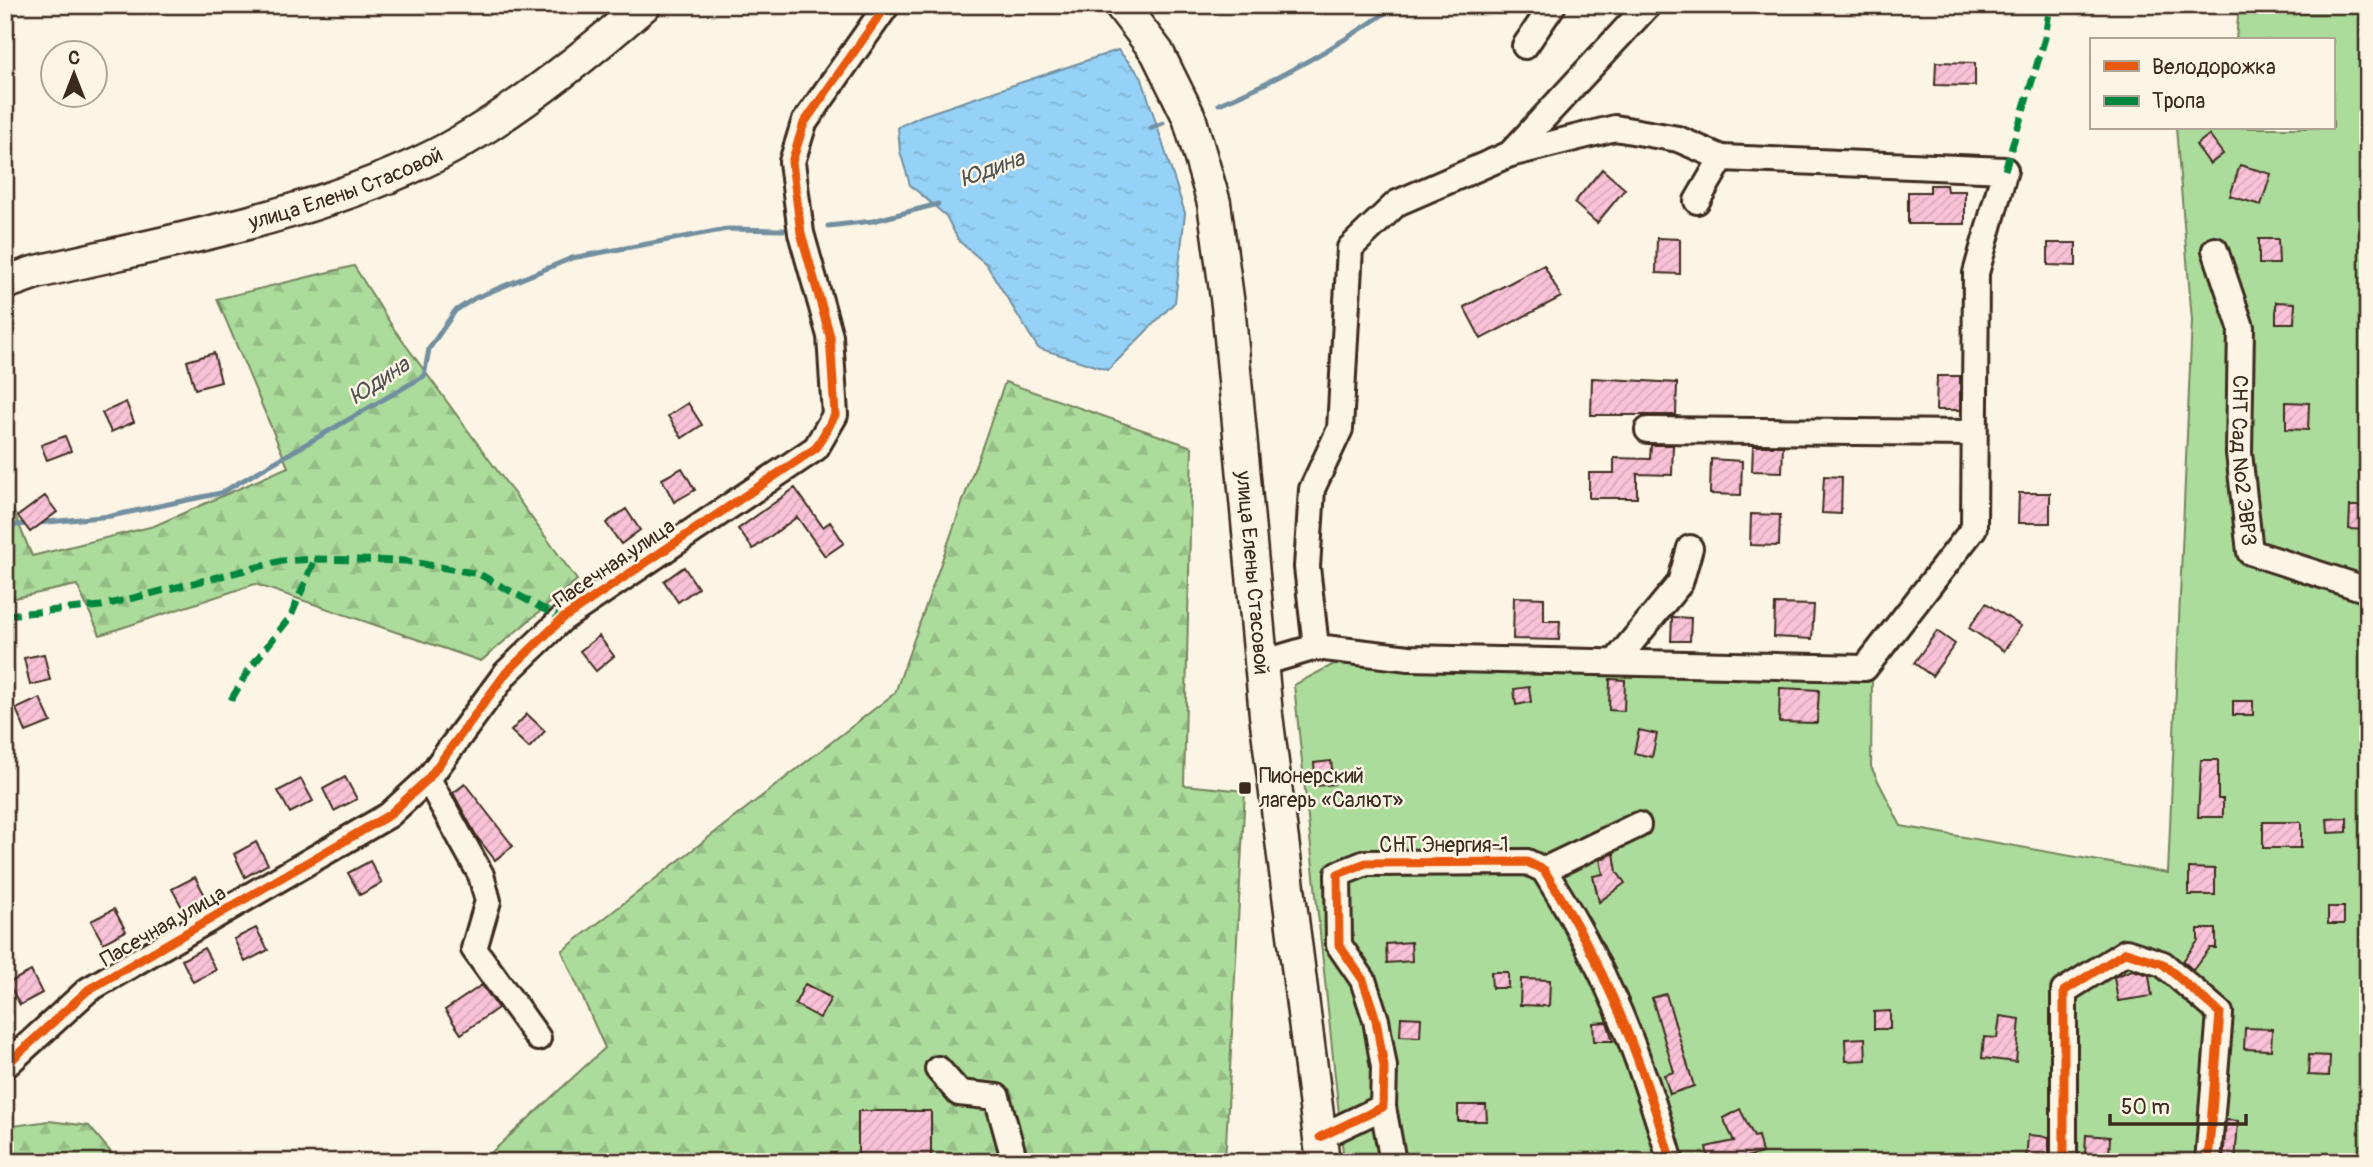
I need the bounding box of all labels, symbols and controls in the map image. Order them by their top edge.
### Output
north arrow [38,38,108,108]
legend [2090,38,2334,130]
text: С [68,46,80,70]
text: Велодорожка [2152,54,2276,81]
text: Тропа [2152,88,2205,115]
street label: улица Елены Стасовой [245,141,447,236]
water label: Юдина [956,143,1029,193]
water label: Юдина [344,350,416,411]
street label: СНТ Сад №2 ЭВРЗ [2225,375,2262,548]
street label: улица Елены Стасовой [1229,469,1275,676]
street label: Пасечная улица [548,513,680,614]
place label: Пионерский лагерь «Салют» [1259,763,1404,814]
marker: Пионерский лагерь «Салют» [1237,780,1253,796]
street label: СНТ Энергия-1 [1379,832,1509,859]
street label: Пасечная улица [95,880,231,973]
scale bar [2110,1083,2247,1127]
text: 50 m [2121,1094,2170,1121]

